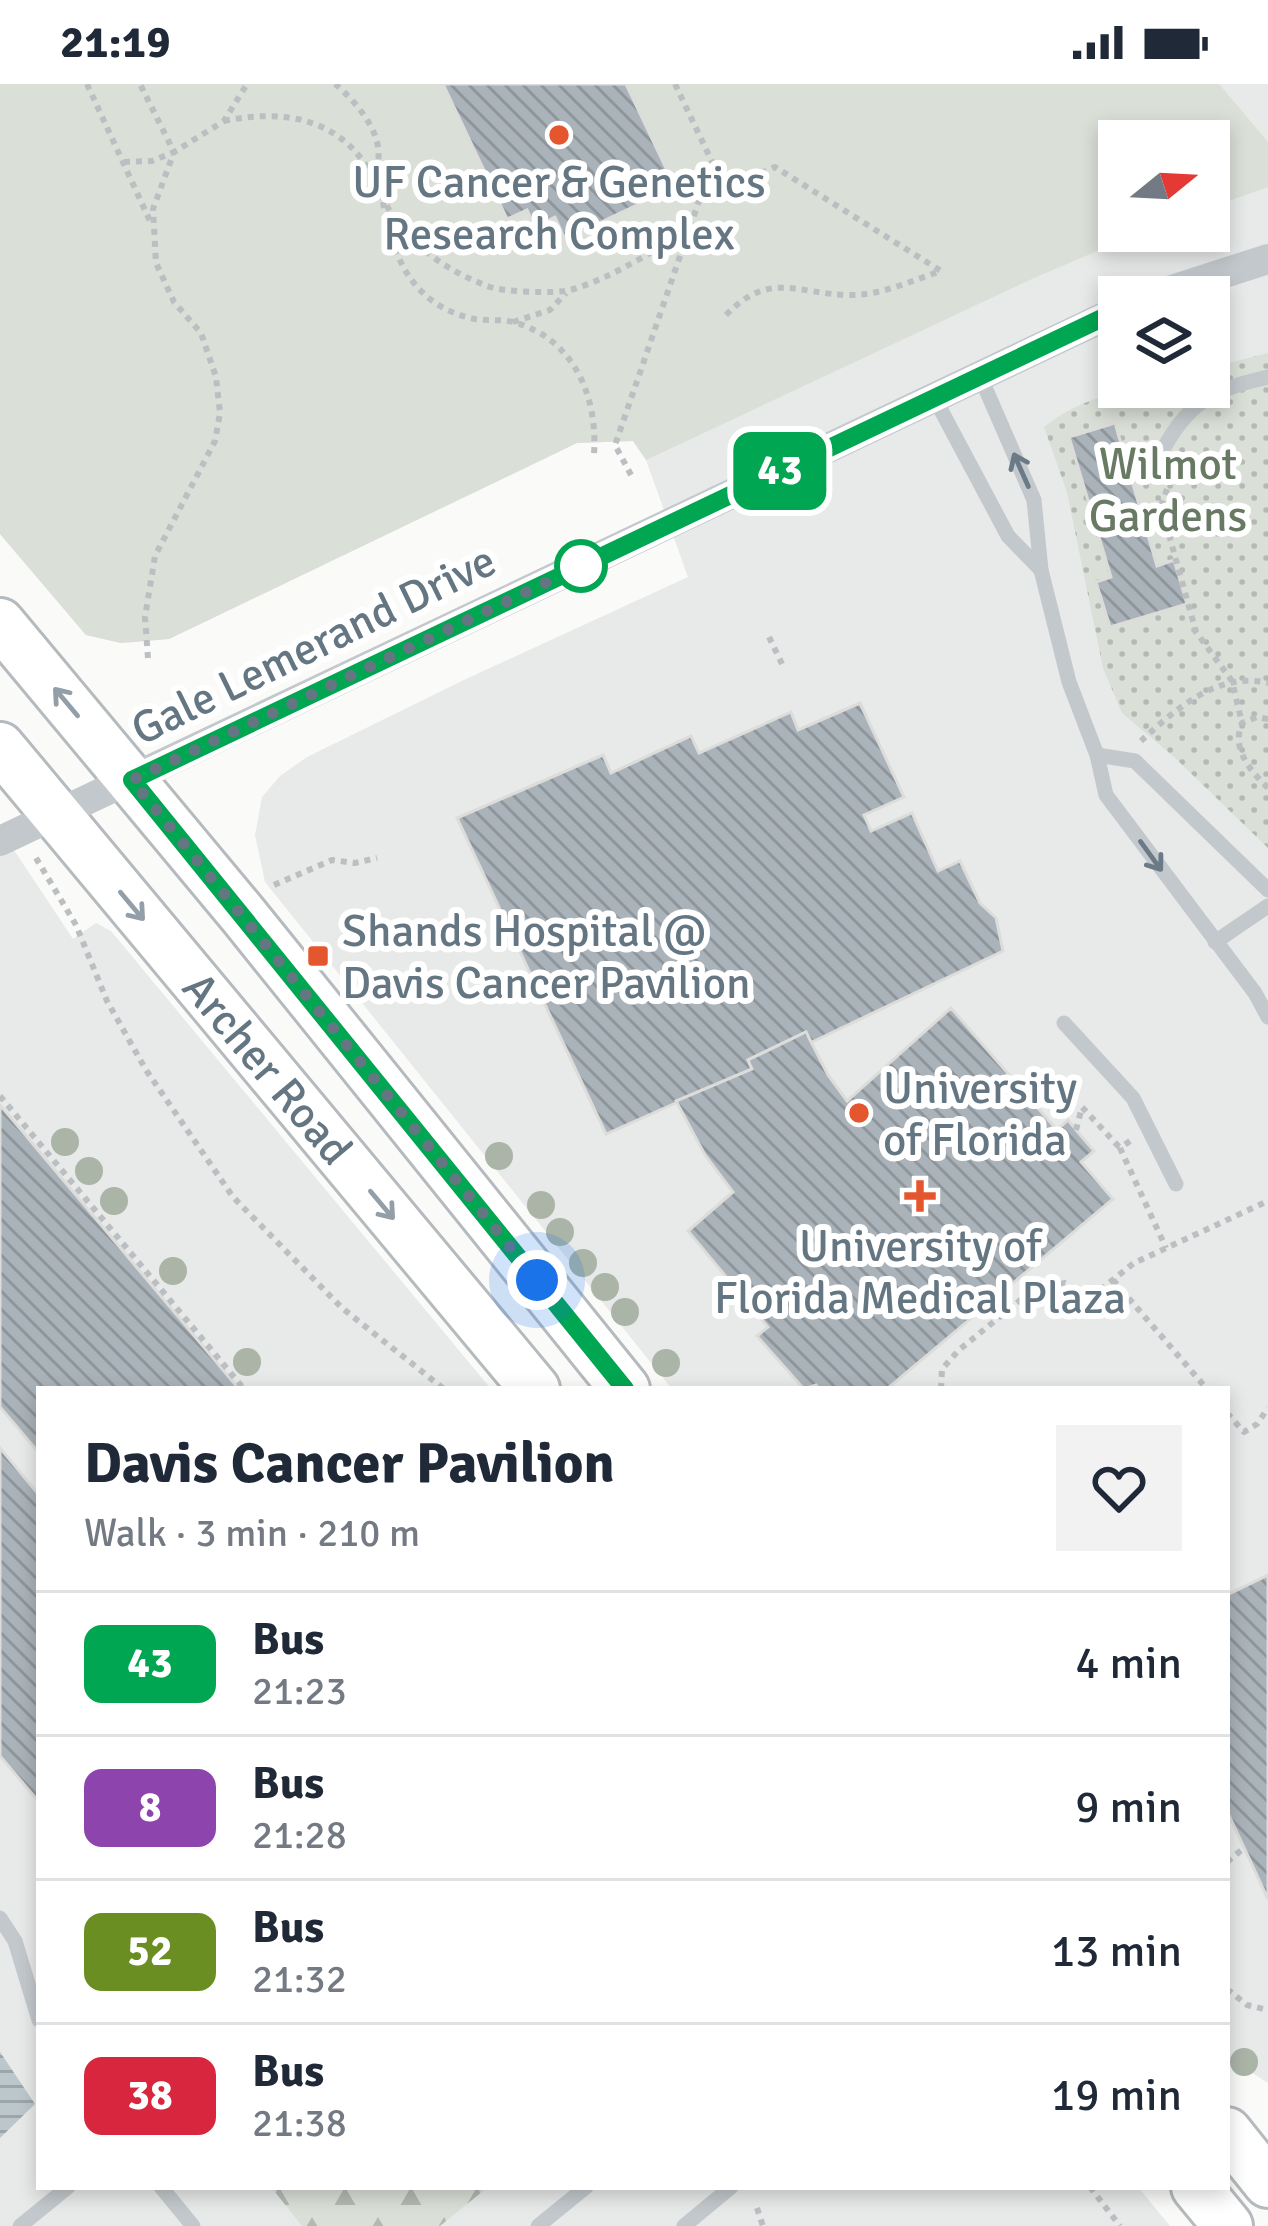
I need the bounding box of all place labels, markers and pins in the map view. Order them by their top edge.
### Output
marker: UF Cancer & Genetics Research Complex [546,122,572,148]
place label: UF Cancer & Genetics Research Complex [352,155,766,262]
unlabelled marker [556,541,606,591]
place label: Shands Hospital @ Davis Cancer Pavilion [342,904,751,1011]
marker: Shands Hospital @ Davis Cancer Pavilion [305,943,331,969]
place label: University of Florida [883,1061,1077,1168]
marker: University of Florida [846,1100,872,1126]
marker: University of Florida Medical Plaza [904,1180,936,1212]
place label: University of Florida Medical Plaza [714,1219,1126,1326]

